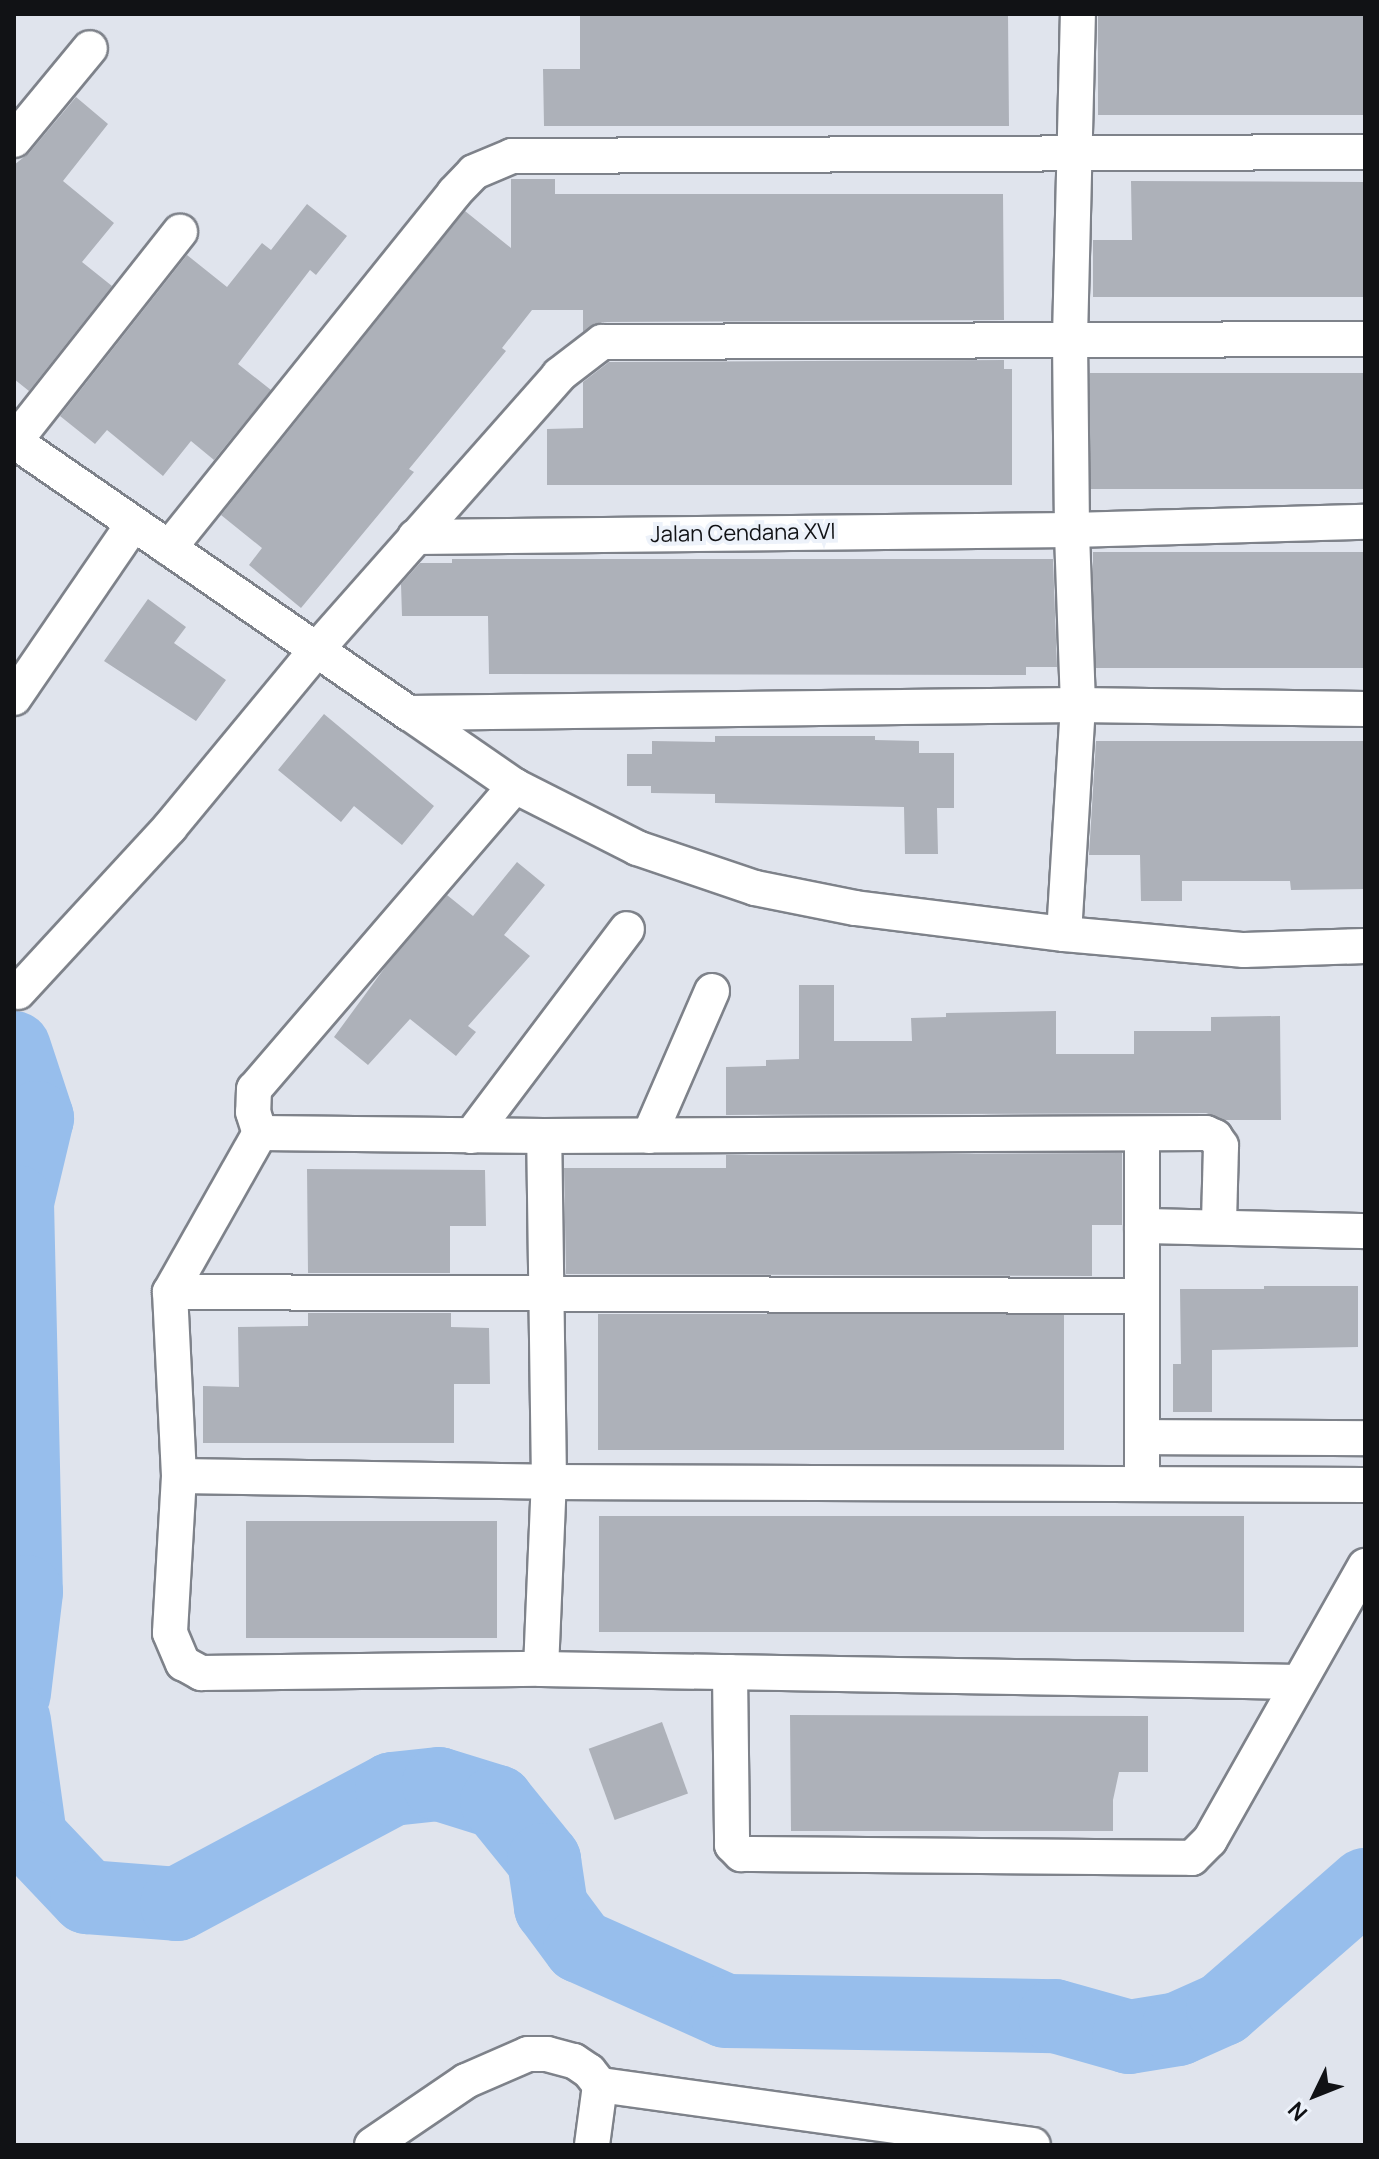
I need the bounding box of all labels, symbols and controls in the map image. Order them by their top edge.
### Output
street label: Jalan Cendana XVI [650,518,836,548]
north arrow [1275,2055,1355,2135]
text: N [1281,2095,1314,2127]

